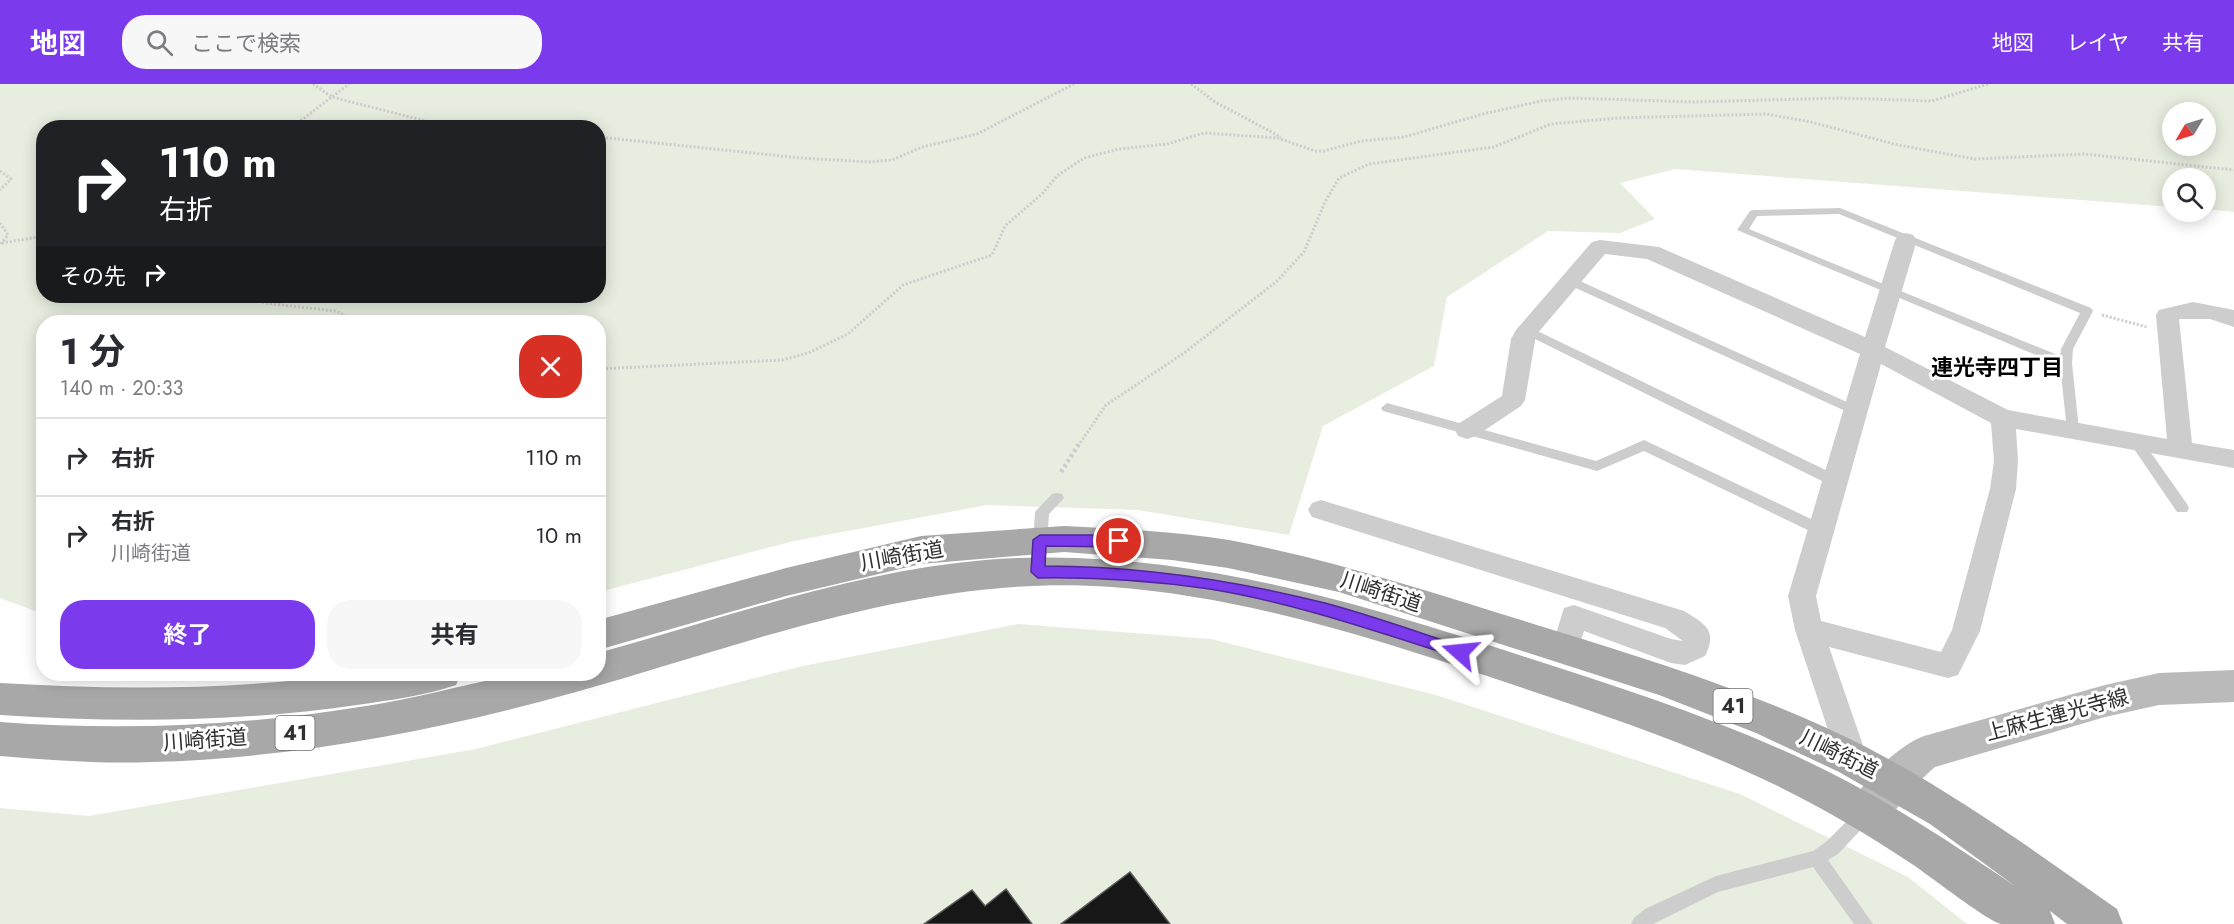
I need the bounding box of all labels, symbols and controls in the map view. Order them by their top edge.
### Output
search box [122,15,542,69]
text: 地図 [30,23,86,64]
icon: search [143,26,176,59]
text: ここで検索 [191,27,301,59]
text: 地図 [1992,28,2034,58]
text: レイヤ [2067,28,2129,58]
text: 共有 [2162,28,2204,58]
north arrow [2162,102,2216,156]
map controls [2162,102,2216,222]
text: 110 m [159,132,277,193]
icon: right [60,144,138,222]
button: search [2162,168,2216,222]
text: 右折 [159,190,213,229]
icon: right [138,258,171,291]
text: その先 [60,260,126,292]
text: 1 分 [60,325,125,377]
button: close [519,335,582,398]
district label: 連光寺四丁目 [1931,351,2063,383]
text: 140 m · 20:33 [60,374,183,403]
icon: right [60,441,93,474]
text: 110 m [525,441,582,473]
text: 右折 [111,442,155,474]
text: 右折 [111,505,155,537]
pin [1093,515,1144,566]
icon: right [60,519,93,552]
text: 10 m [535,519,582,551]
icon: arrive [1102,524,1135,557]
street label: 川崎街道 [858,534,946,578]
text: 川崎街道 [111,539,191,568]
street label: 川崎街道 [1336,565,1426,619]
button: 終了 [60,600,315,669]
button: 共有 [327,600,582,669]
position arrow [1428,620,1492,684]
street label: 上麻生連光寺線 [1982,681,2132,749]
road number: 41 [1714,689,1752,723]
road number: 41 [276,716,314,750]
street label: 川崎街道 [162,722,248,758]
street label: 川崎街道 [1795,722,1883,786]

